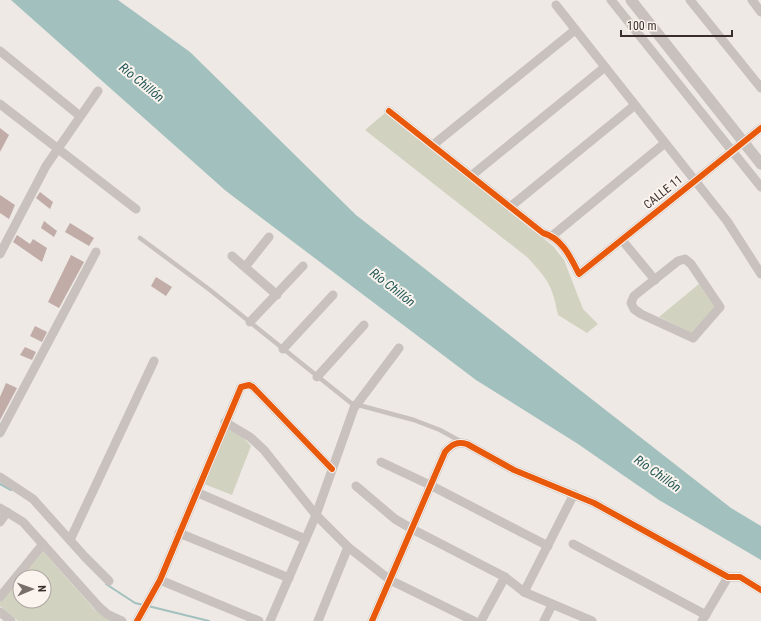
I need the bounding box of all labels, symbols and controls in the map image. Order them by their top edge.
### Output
scale bar [621,12,732,38]
text: 100 m [627,19,657,33]
water label: Río Chillón [116,60,167,105]
street label: CALLE 11 [641,172,685,212]
water label: Río Chillón [367,265,418,310]
water label: Río Chillón [632,452,684,495]
north arrow [12,569,52,609]
text: N [35,585,48,593]

